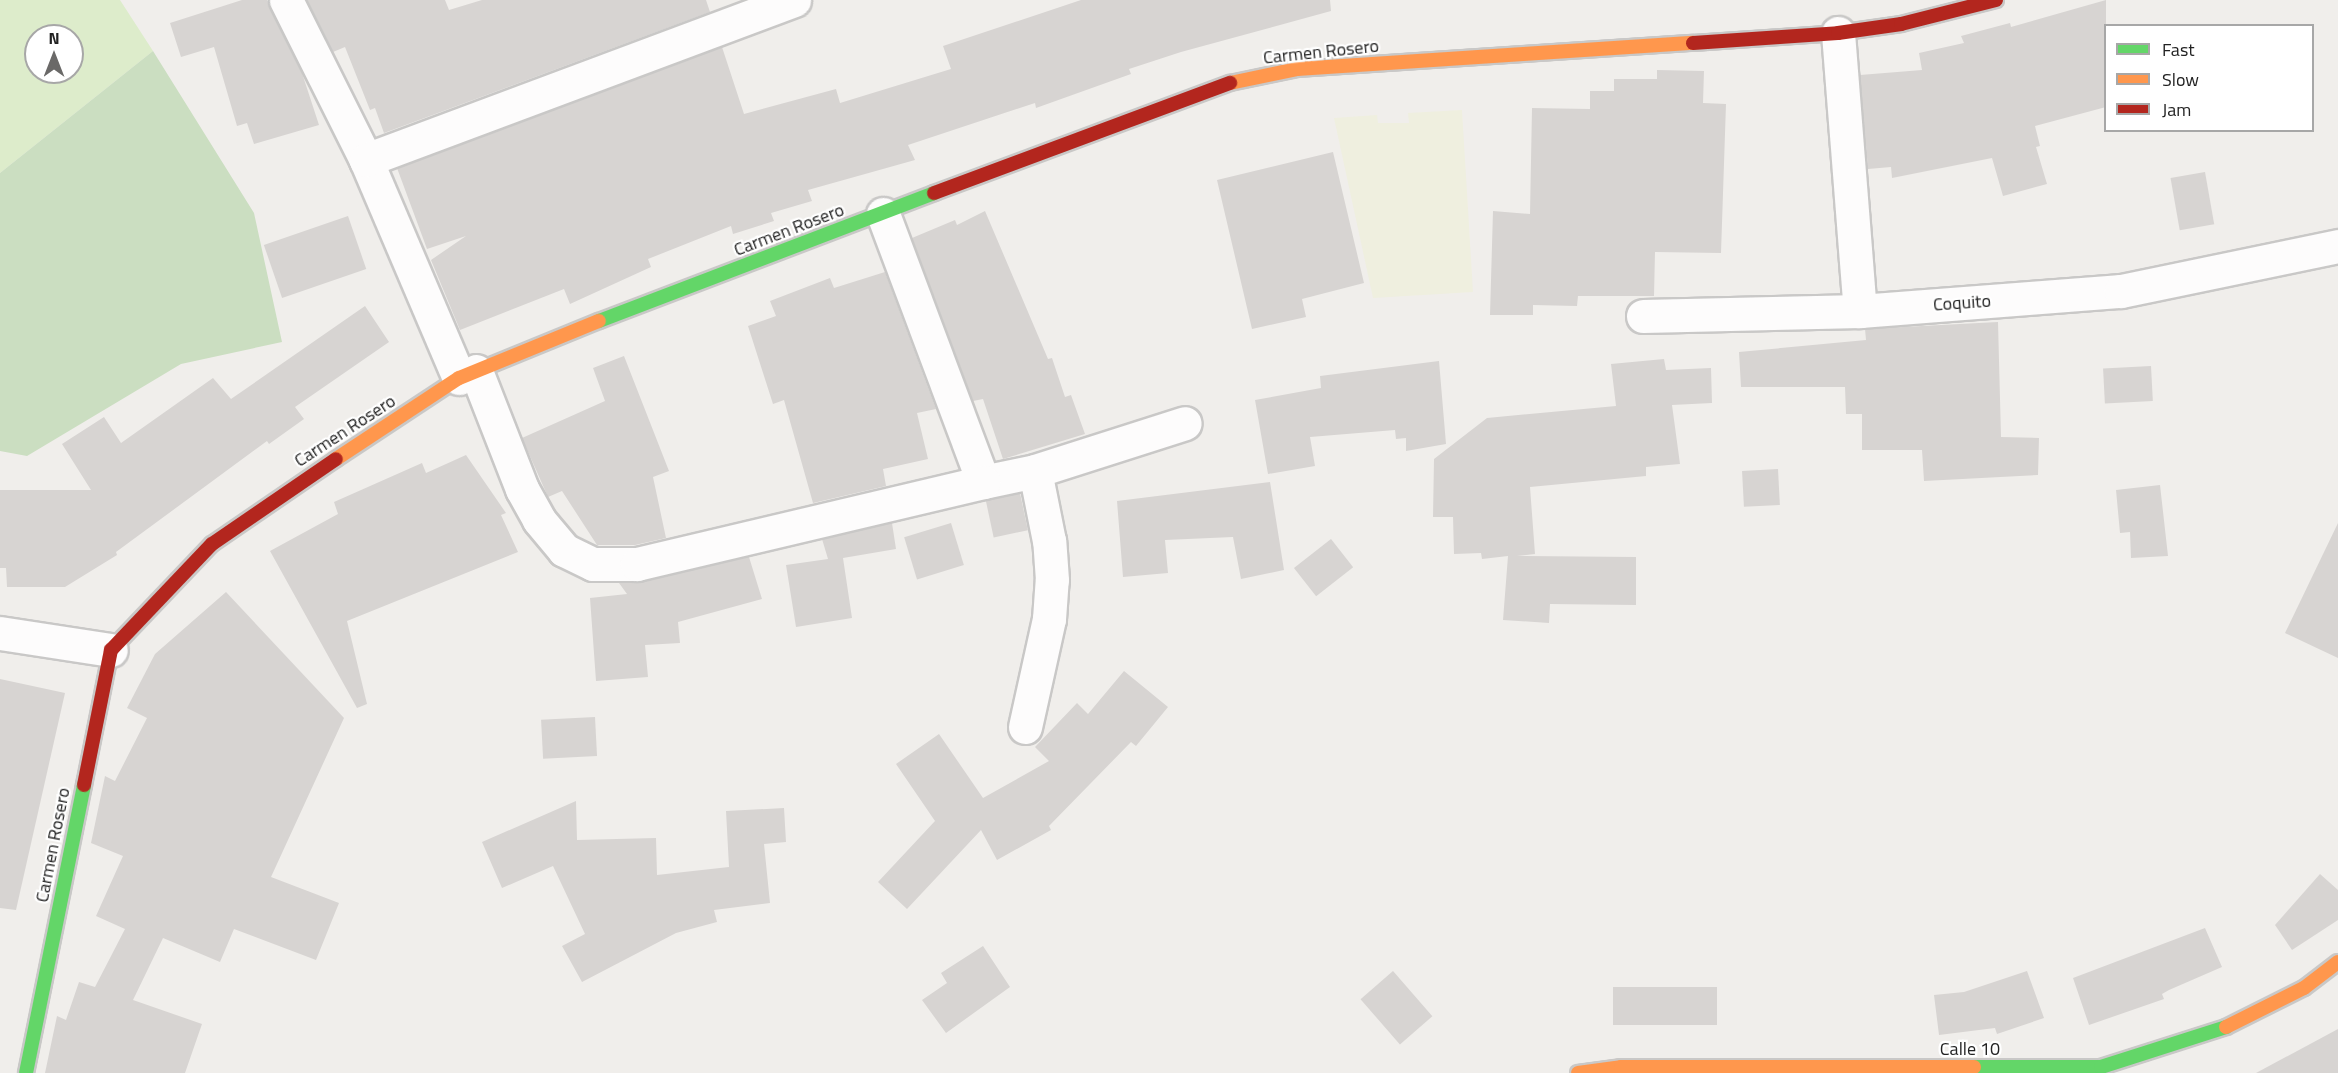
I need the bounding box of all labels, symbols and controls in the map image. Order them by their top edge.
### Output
north arrow [24,24,84,84]
legend [2104,24,2314,132]
text: N [48,26,60,50]
street label: Carmen Rosero [1262,35,1380,69]
text: Fast [2162,36,2195,63]
text: Slow [2162,66,2199,93]
text: Jam [2162,96,2191,123]
street label: Carmen Rosero [731,199,847,261]
street label: Coquito [1932,290,1992,316]
street label: Carmen Rosero [290,390,400,472]
street label: Carmen Rosero [31,786,75,904]
street label: Calle 10 [1940,1038,2000,1060]

